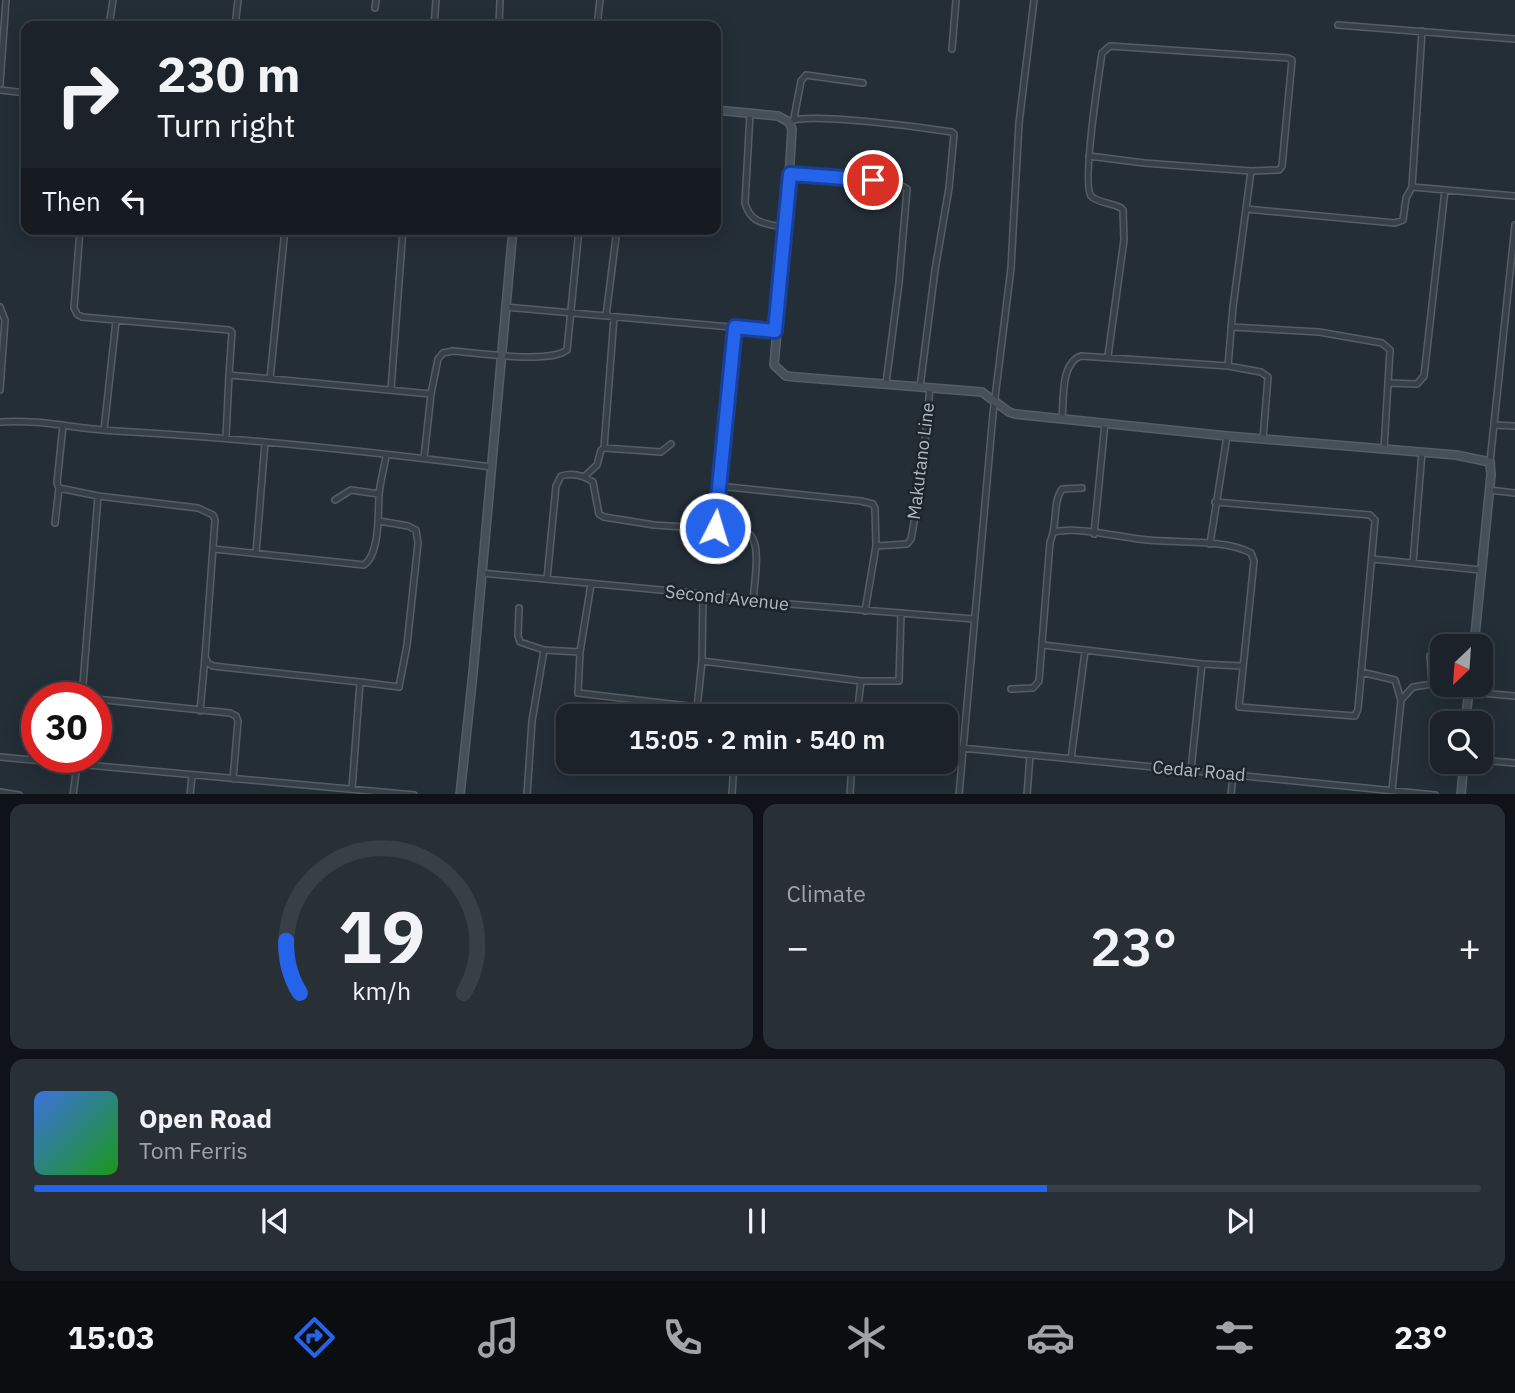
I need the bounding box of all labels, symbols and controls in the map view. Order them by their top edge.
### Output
text: 230 m [157,42,301,105]
icon: right [42,49,133,140]
text: Turn right [157,104,295,146]
pin [843,150,903,210]
icon: arrive [854,161,892,199]
icon: left [115,182,153,220]
text: Then [42,184,101,218]
street label: Makutano Line [902,401,939,521]
position arrow [678,491,752,565]
street label: Second Avenue [664,580,790,615]
north arrow [1430,634,1493,696]
map controls [1430,634,1493,774]
speed limit sign: 30 [21,682,112,773]
button: search [1430,711,1493,774]
text: 15:05 · 2 min · 540 m [629,722,885,756]
street label: Cedar Road [1152,755,1247,786]
text: Climate [787,878,866,908]
text: 19 [338,888,425,983]
text: 23° [1090,913,1177,980]
text: − [787,922,809,971]
text: + [1458,922,1481,971]
text: km/h [352,973,411,1006]
text: Open Road [139,1101,272,1135]
text: Tom Ferris [139,1135,248,1165]
icon: previous [256,1202,294,1240]
icon: pause [738,1202,776,1240]
icon: next [1221,1202,1259,1240]
icon: directions [290,1313,339,1362]
icon: music [474,1313,523,1362]
icon: phone [658,1313,707,1362]
icon: climate [842,1313,891,1362]
icon: car [1026,1313,1075,1362]
icon: filters [1210,1313,1259,1362]
text: 15:03 [68,1316,155,1358]
text: 23° [1394,1316,1447,1358]

